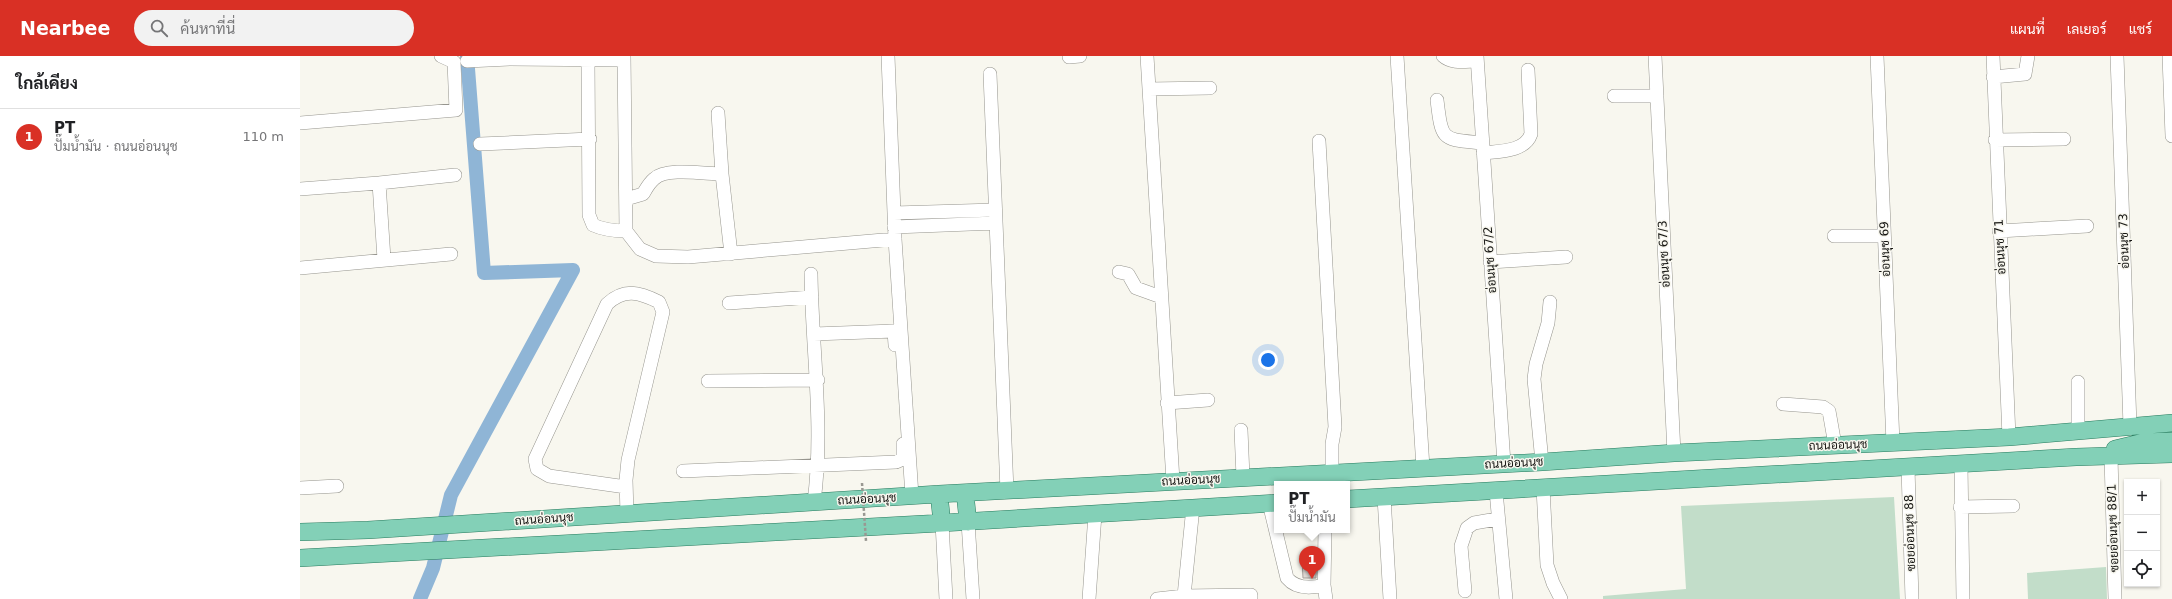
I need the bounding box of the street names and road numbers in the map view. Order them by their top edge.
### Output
street label: อ่อนนุช 73 [2116,213,2134,269]
street label: อ่อนนุช 71 [1992,219,2010,275]
street label: อ่อนนุช 67/3 [1655,220,1675,288]
street label: อ่อนนุช 69 [1877,221,1895,277]
street label: อ่อนนุช 67/2 [1481,226,1501,294]
street label: ถนนอ่อนนุช [1808,437,1868,455]
street label: ถนนอ่อนนุช [1484,454,1544,474]
street label: ถนนอ่อนนุช [1161,471,1221,491]
street label: ซอยอ่อนนุช 88/1 [2104,483,2124,573]
street label: ถนนอ่อนนุช [837,490,897,510]
street label: ซอยอ่อนนุช 88 [1902,494,1920,572]
street label: ถนนอ่อนนุช [514,510,574,530]

